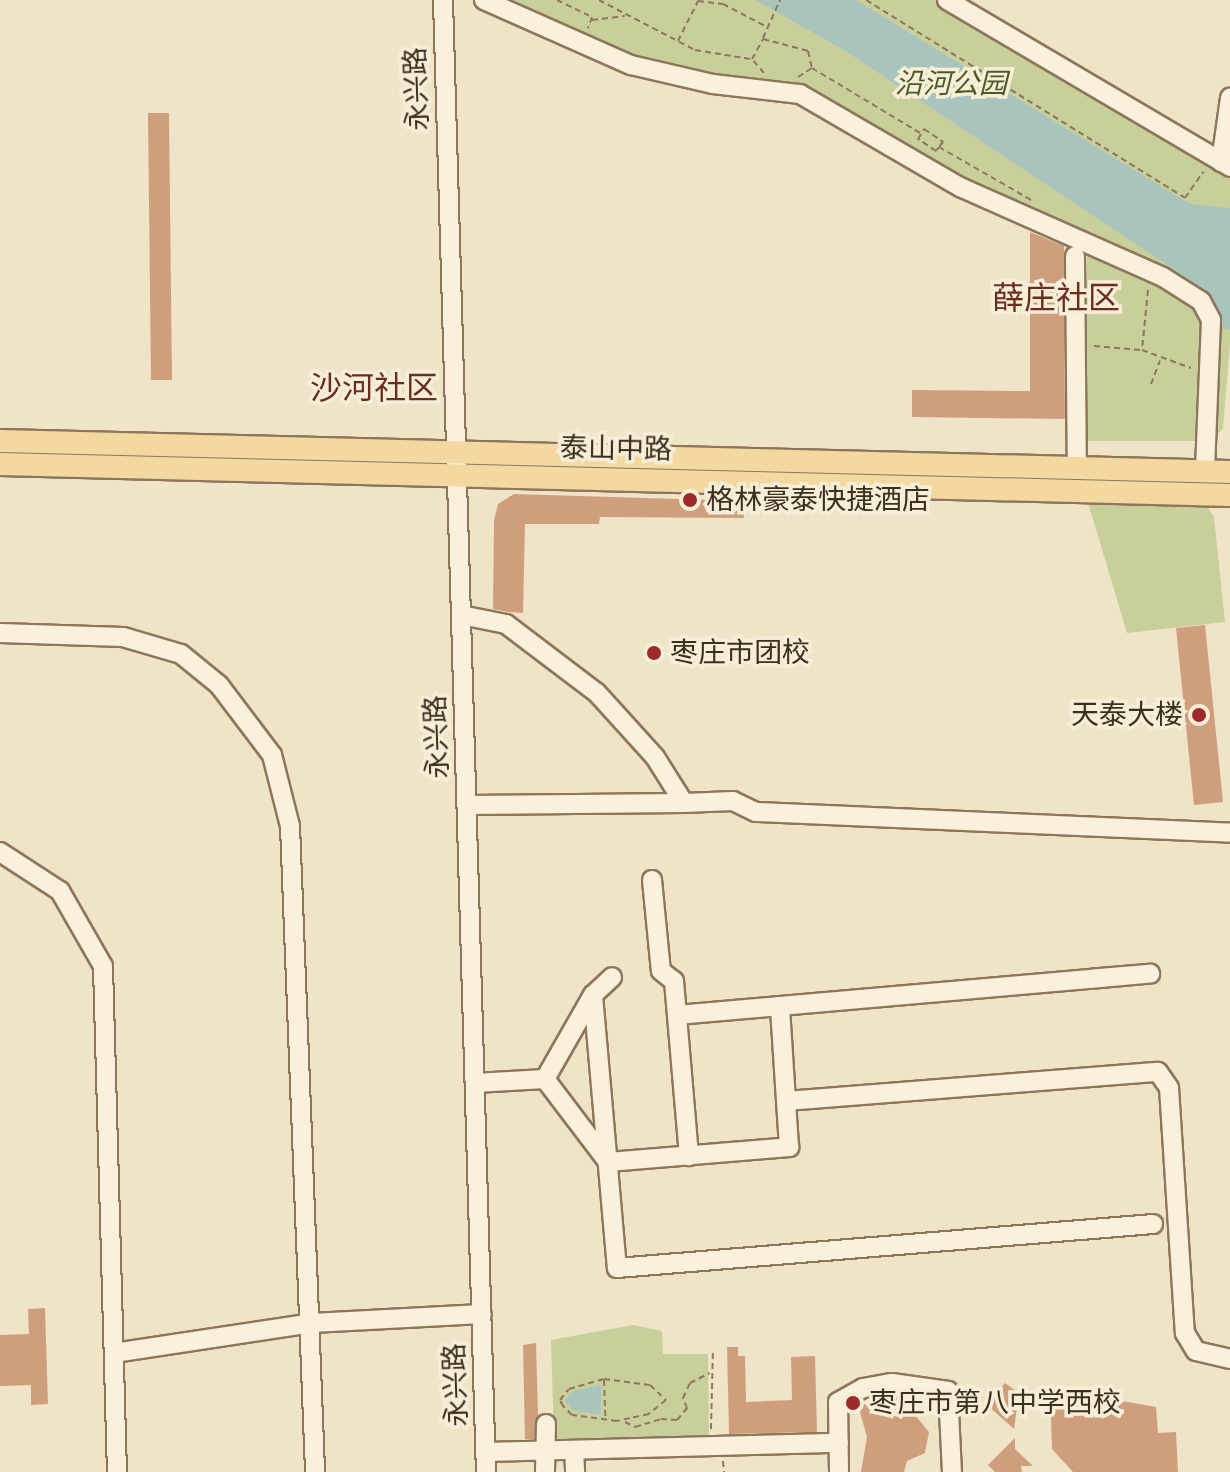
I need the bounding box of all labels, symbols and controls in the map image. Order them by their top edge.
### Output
street label: 永兴路 [399,46,435,132]
park label: 沿河公园 [895,67,1007,101]
district label: 薛庄社区 [992,279,1120,317]
district label: 沙河社区 [310,369,438,407]
street label: 泰山中路 [560,431,672,467]
place label: 格林豪泰快捷酒店 [706,483,930,517]
marker: 格林豪泰快捷酒店 [681,491,699,509]
place label: 枣庄市团校 [670,636,810,670]
marker: 枣庄市团校 [645,644,663,662]
street label: 永兴路 [419,694,455,780]
place label: 天泰大楼 [1071,698,1183,732]
marker: 天泰大楼 [1190,706,1208,724]
street label: 永兴路 [438,1342,474,1428]
place label: 枣庄市第八中学西校 [869,1386,1121,1420]
marker: 枣庄市第八中学西校 [844,1394,862,1412]

